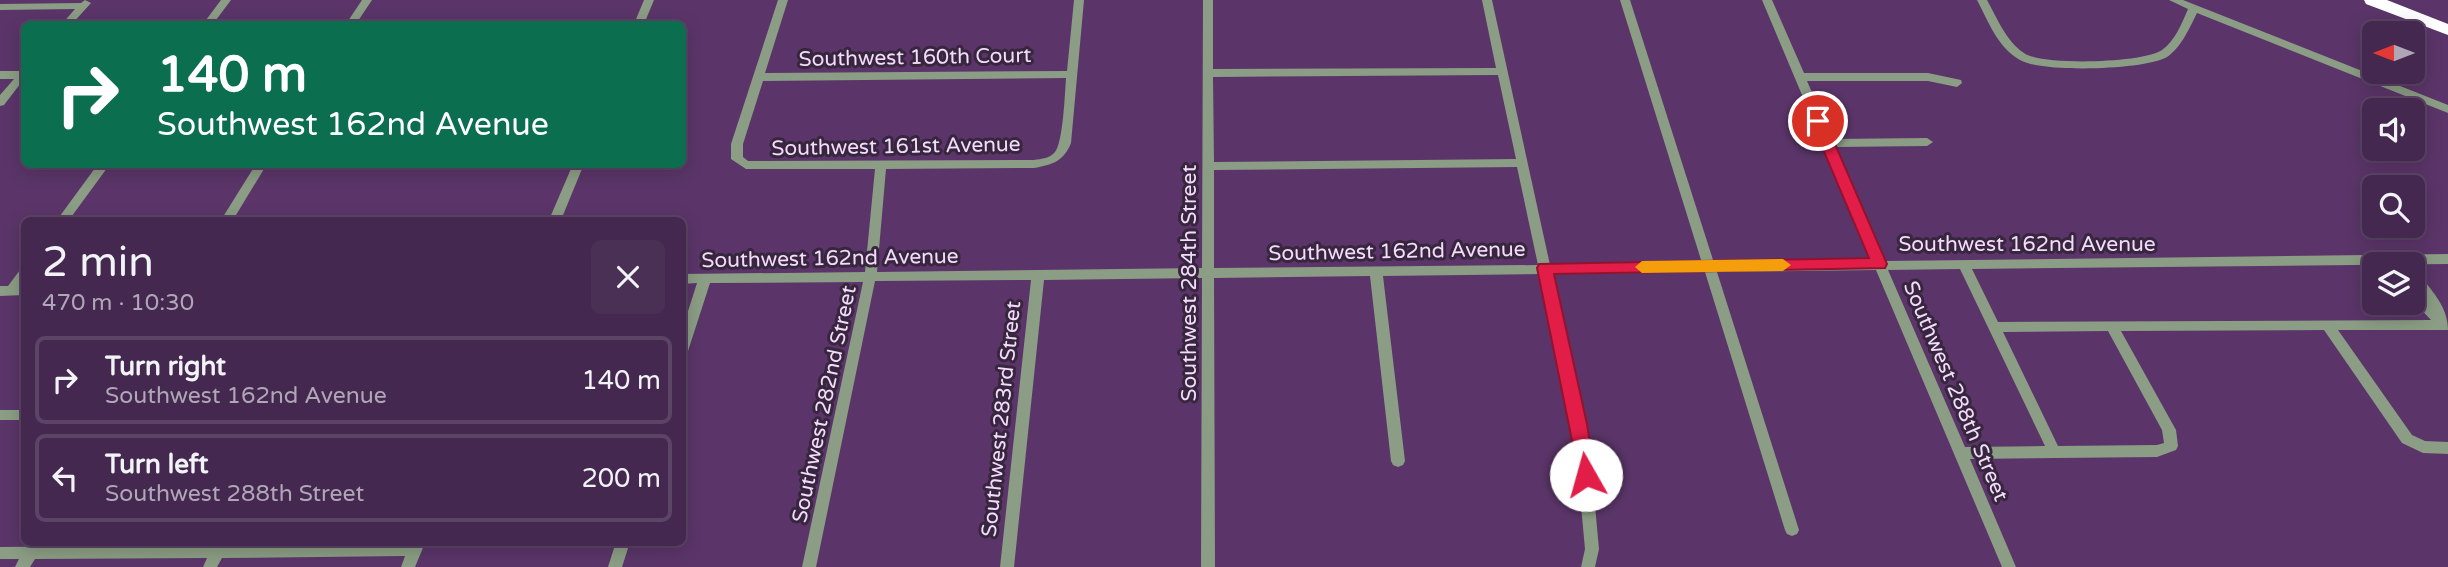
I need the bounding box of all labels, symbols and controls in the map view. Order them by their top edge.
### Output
north arrow [2362,21,2426,84]
map controls [2362,21,2425,315]
street label: Southwest 160th Court [798,43,1032,72]
text: 140 m [157,46,307,105]
icon: right [42,49,133,140]
pin [1788,91,1848,151]
button: sound [2362,98,2425,161]
icon: arrive [1799,102,1837,140]
text: Southwest 162nd Avenue [157,106,549,144]
street label: Southwest 161st Avenue [771,132,1021,161]
street label: Southwest 284th Street [1177,165,1202,401]
button: search [2362,175,2425,238]
street label: Southwest 162nd Avenue [1898,232,2156,257]
text: 2 min [42,237,154,288]
street label: Southwest 162nd Avenue [1268,237,1526,266]
button: close [591,240,665,314]
street label: Southwest 162nd Avenue [701,244,959,273]
button: layers [2362,252,2425,315]
street label: Southwest 288th Street [1898,277,2013,505]
street label: Southwest 282nd Street [787,283,862,525]
text: 470 m · 10:30 [42,289,194,317]
street label: Southwest 283rd Street [977,300,1026,538]
text: Turn right [105,351,226,382]
icon: right [46,361,84,399]
text: 140 m [581,365,661,396]
text: Southwest 162nd Avenue [105,382,387,410]
position arrow [1549,438,1623,512]
text: Turn left [105,449,208,480]
icon: left [46,459,84,497]
text: 200 m [581,463,661,494]
text: Southwest 288th Street [105,480,364,508]

